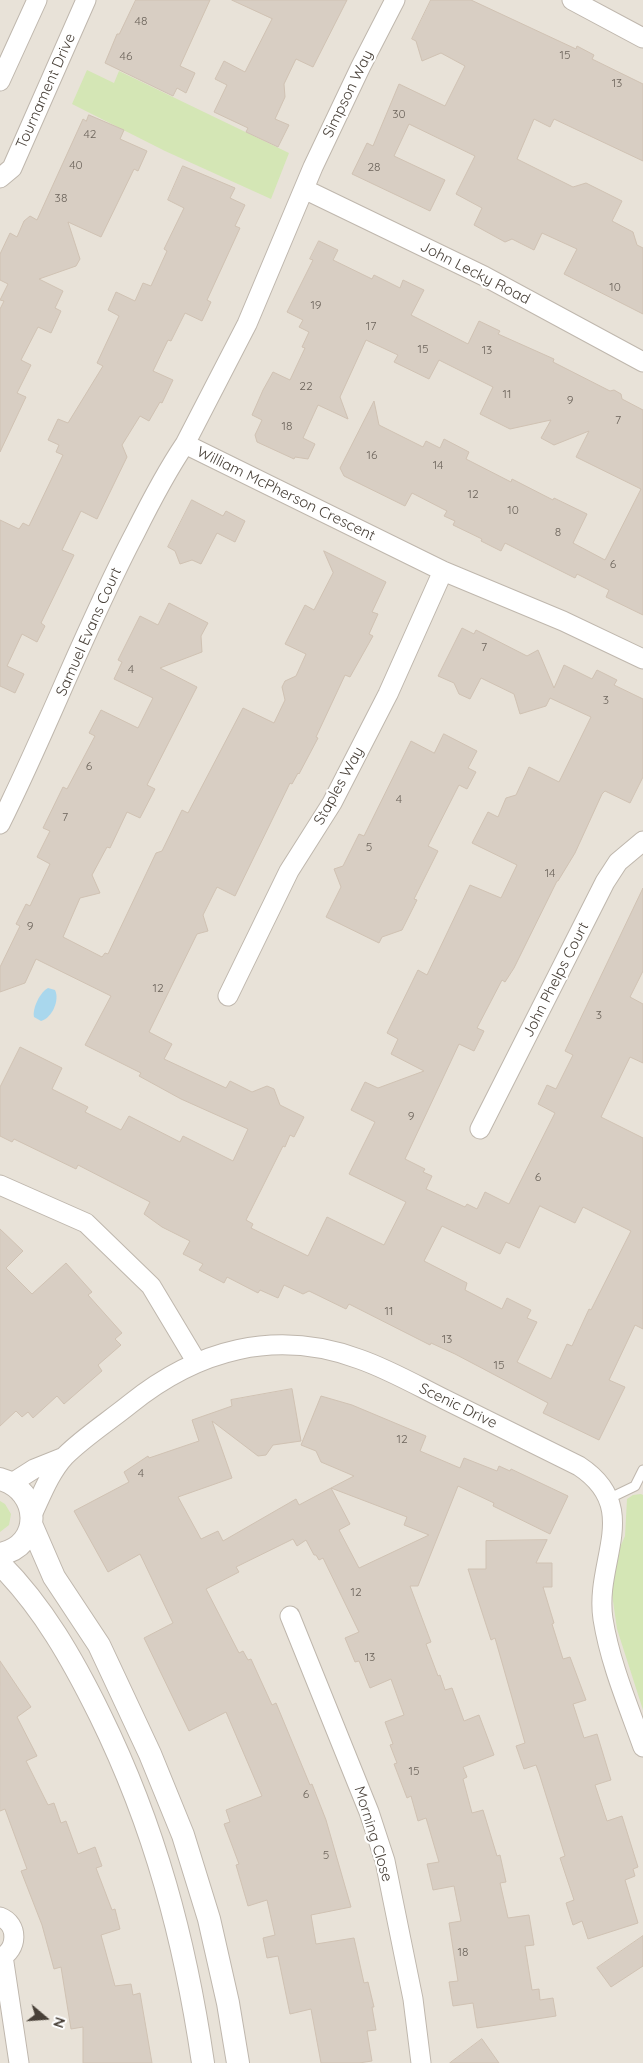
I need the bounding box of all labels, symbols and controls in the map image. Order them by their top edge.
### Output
house number: 48 [135,14,147,28]
street label: Tournament Drive [12,30,80,152]
street label: Simpson Way [319,47,377,141]
house number: 15 [560,48,570,62]
house number: 46 [120,49,132,63]
house number: 13 [612,76,622,90]
house number: 30 [392,107,406,121]
house number: 42 [84,127,96,141]
house number: 40 [69,158,83,172]
house number: 28 [367,160,381,174]
house number: 38 [55,191,67,205]
street label: John Lecky Road [417,238,533,308]
house number: 10 [609,280,621,294]
house number: 19 [310,298,322,312]
house number: 17 [366,319,376,333]
house number: 15 [418,342,428,356]
house number: 13 [482,343,492,357]
house number: 22 [299,379,313,393]
house number: 11 [503,387,511,401]
house number: 9 [567,393,573,407]
house number: 7 [615,413,621,427]
house number: 18 [282,419,292,433]
street label: William McPherson Crescent [194,443,378,545]
house number: 16 [367,448,377,462]
house number: 14 [433,458,443,472]
house number: 12 [467,487,479,501]
house number: 10 [507,503,519,517]
house number: 8 [555,525,561,539]
house number: 6 [610,557,616,571]
street label: Samuel Evans Court [52,565,126,699]
house number: 7 [481,640,487,654]
house number: 4 [128,662,134,676]
house number: 3 [603,693,609,707]
street label: Staples Way [310,744,368,828]
house number: 6 [86,759,92,773]
house number: 4 [396,792,402,806]
house number: 7 [62,810,68,824]
house number: 5 [366,840,372,854]
house number: 14 [545,866,555,880]
house number: 9 [27,919,33,933]
street label: John Phelps Court [519,919,593,1041]
house number: 12 [152,981,164,995]
house number: 3 [596,1008,602,1022]
house number: 9 [408,1109,414,1123]
house number: 6 [535,1170,541,1184]
house number: 11 [385,1304,393,1318]
house number: 13 [442,1332,452,1346]
house number: 15 [494,1358,504,1372]
street label: Scenic Drive [416,1379,500,1433]
house number: 12 [396,1432,408,1446]
house number: 4 [138,1466,144,1480]
house number: 12 [350,1585,362,1599]
house number: 13 [365,1650,375,1664]
house number: 15 [409,1764,419,1778]
street label: Morning Close [350,1784,396,1884]
house number: 6 [303,1787,309,1801]
house number: 5 [323,1848,329,1862]
house number: 18 [458,1945,468,1959]
north arrow [20,1993,70,2043]
text: N [49,2015,69,2030]

